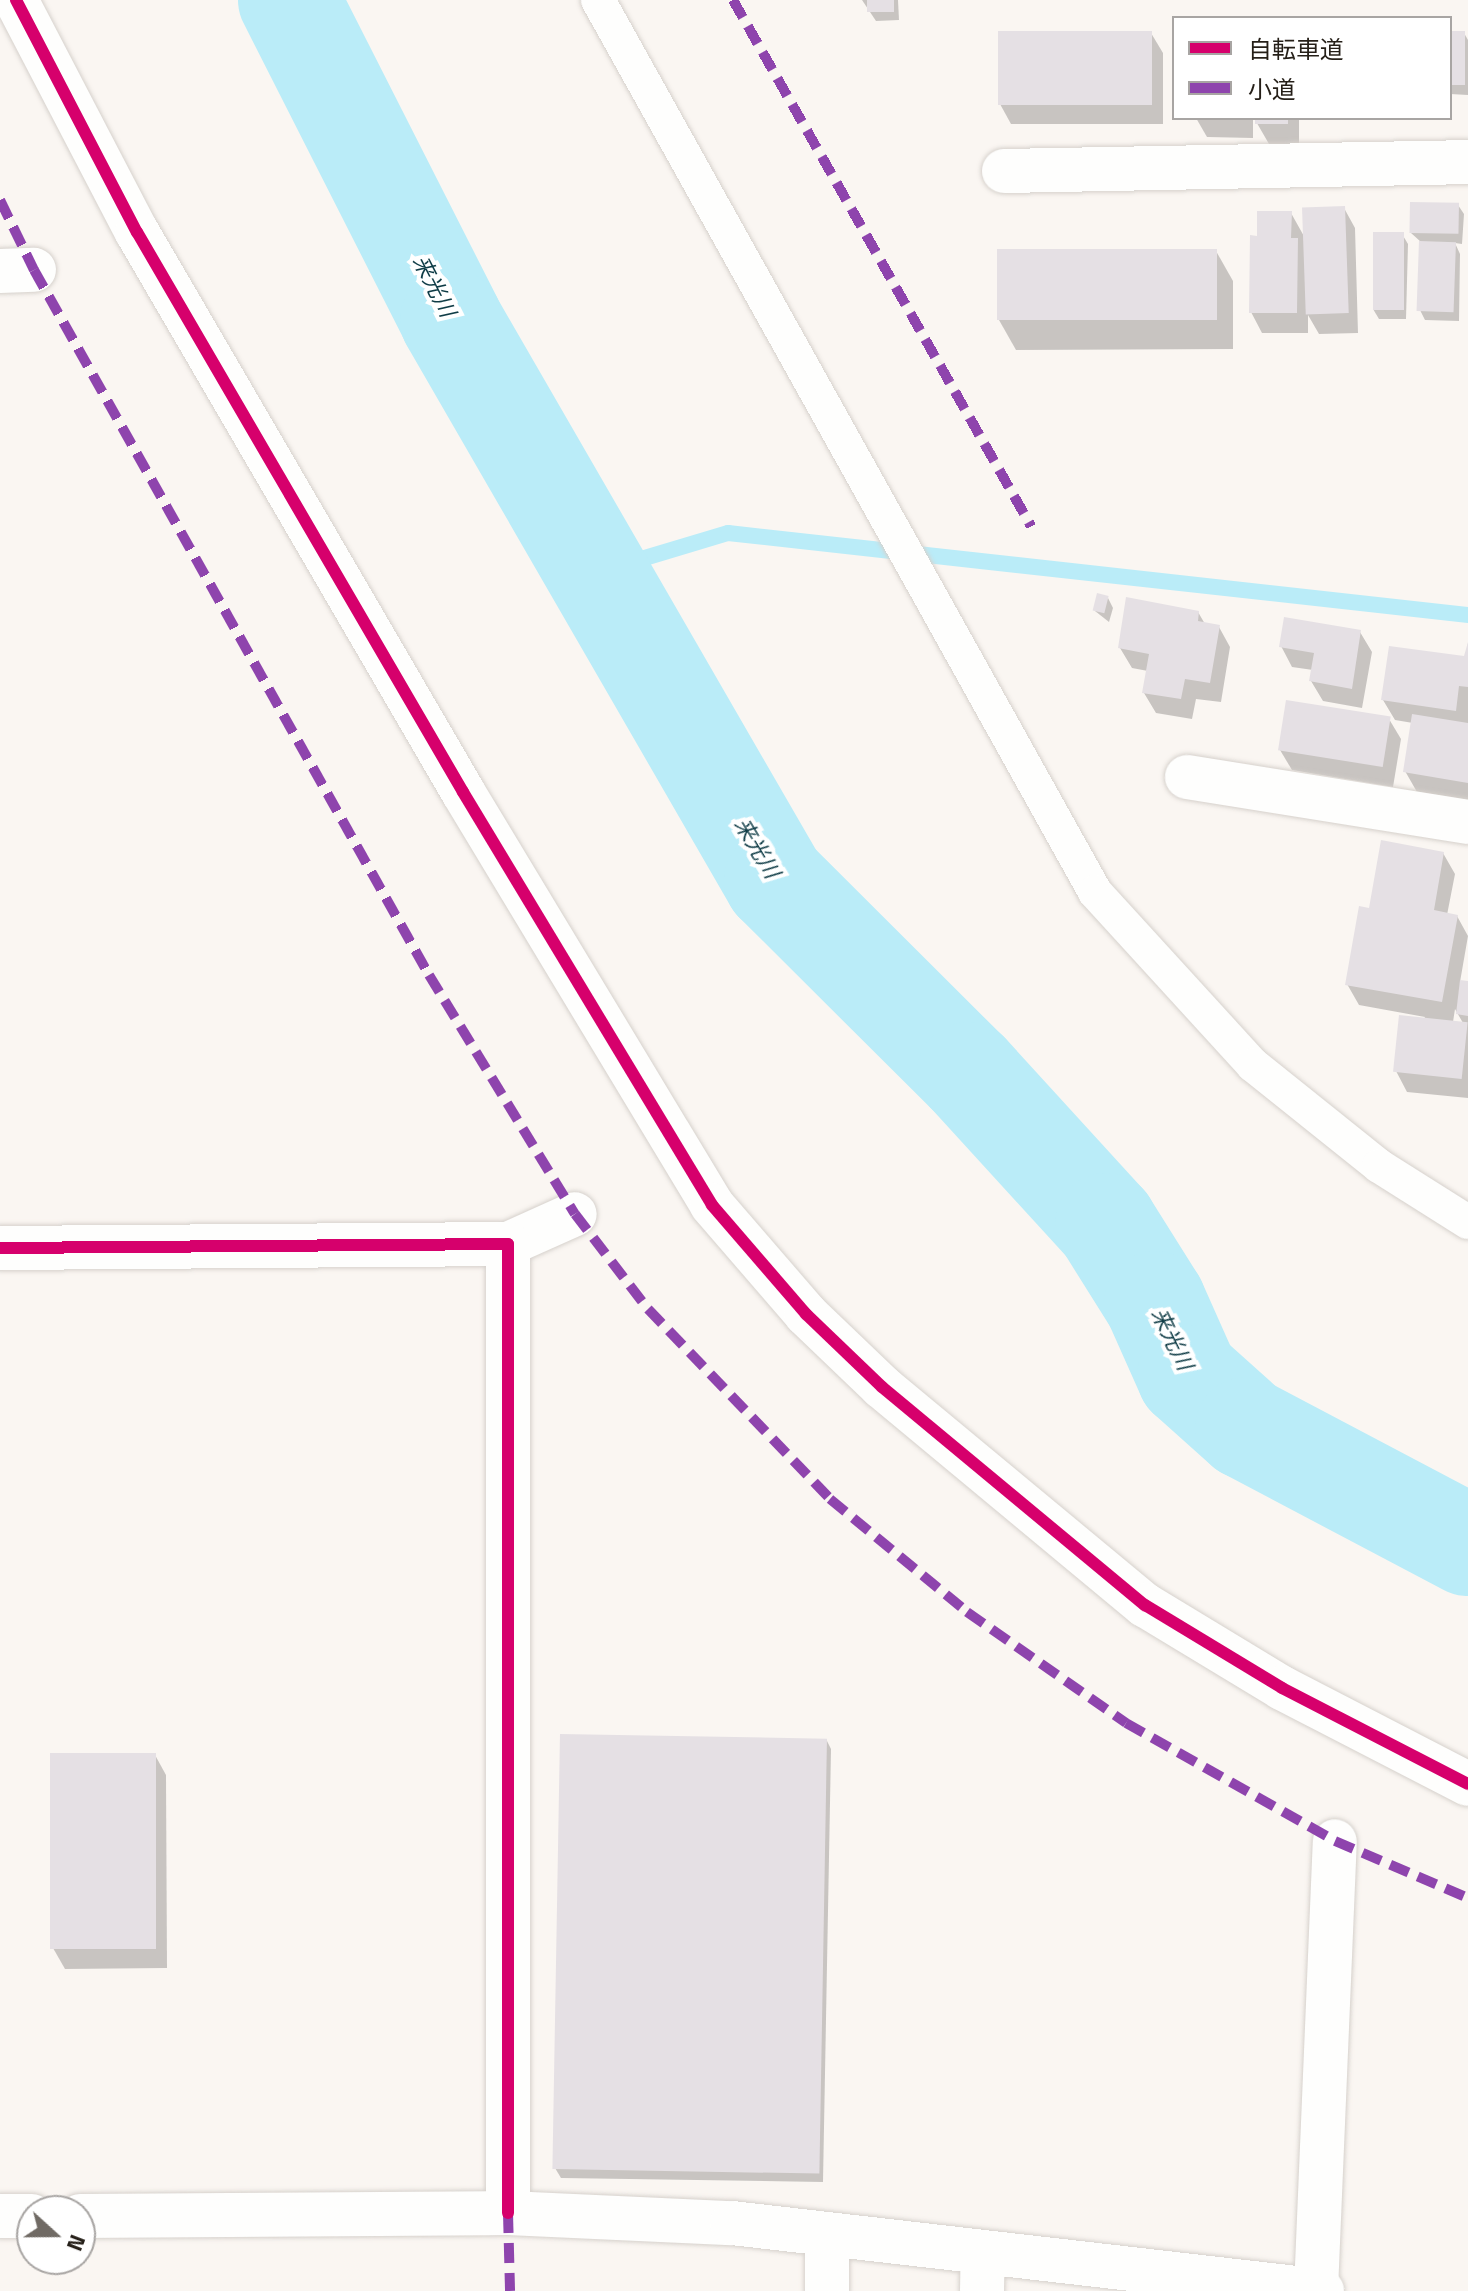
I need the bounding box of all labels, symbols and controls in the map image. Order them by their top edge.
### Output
legend [1172,16,1452,120]
text: 自転車道 [1248,31,1344,67]
text: 小道 [1248,71,1296,107]
water label: 来光川 [407,251,461,321]
water label: 来光川 [729,813,785,883]
water label: 来光川 [1146,1304,1198,1374]
north arrow [16,2195,96,2275]
text: N [58,2230,95,2256]

